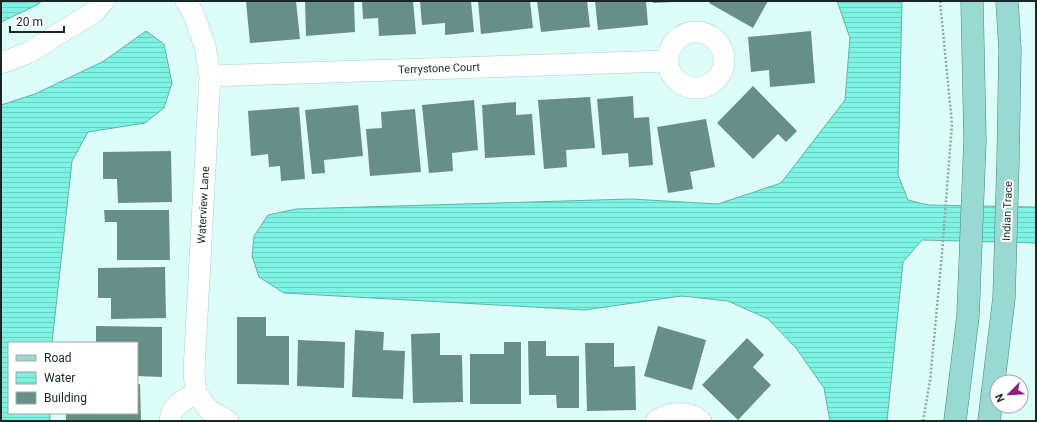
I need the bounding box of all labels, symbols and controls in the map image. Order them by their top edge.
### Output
scale bar [10,8,64,34]
text: 20 m [16,15,43,29]
street label: Terrystone Court [398,61,481,76]
street label: Waterview Lane [195,166,212,244]
street label: Indian Trace [1000,181,1015,241]
legend [8,342,138,414]
text: Road [44,351,72,365]
text: Water [44,371,75,385]
north arrow [989,374,1029,414]
text: Building [44,391,87,405]
text: N [993,391,1008,404]

